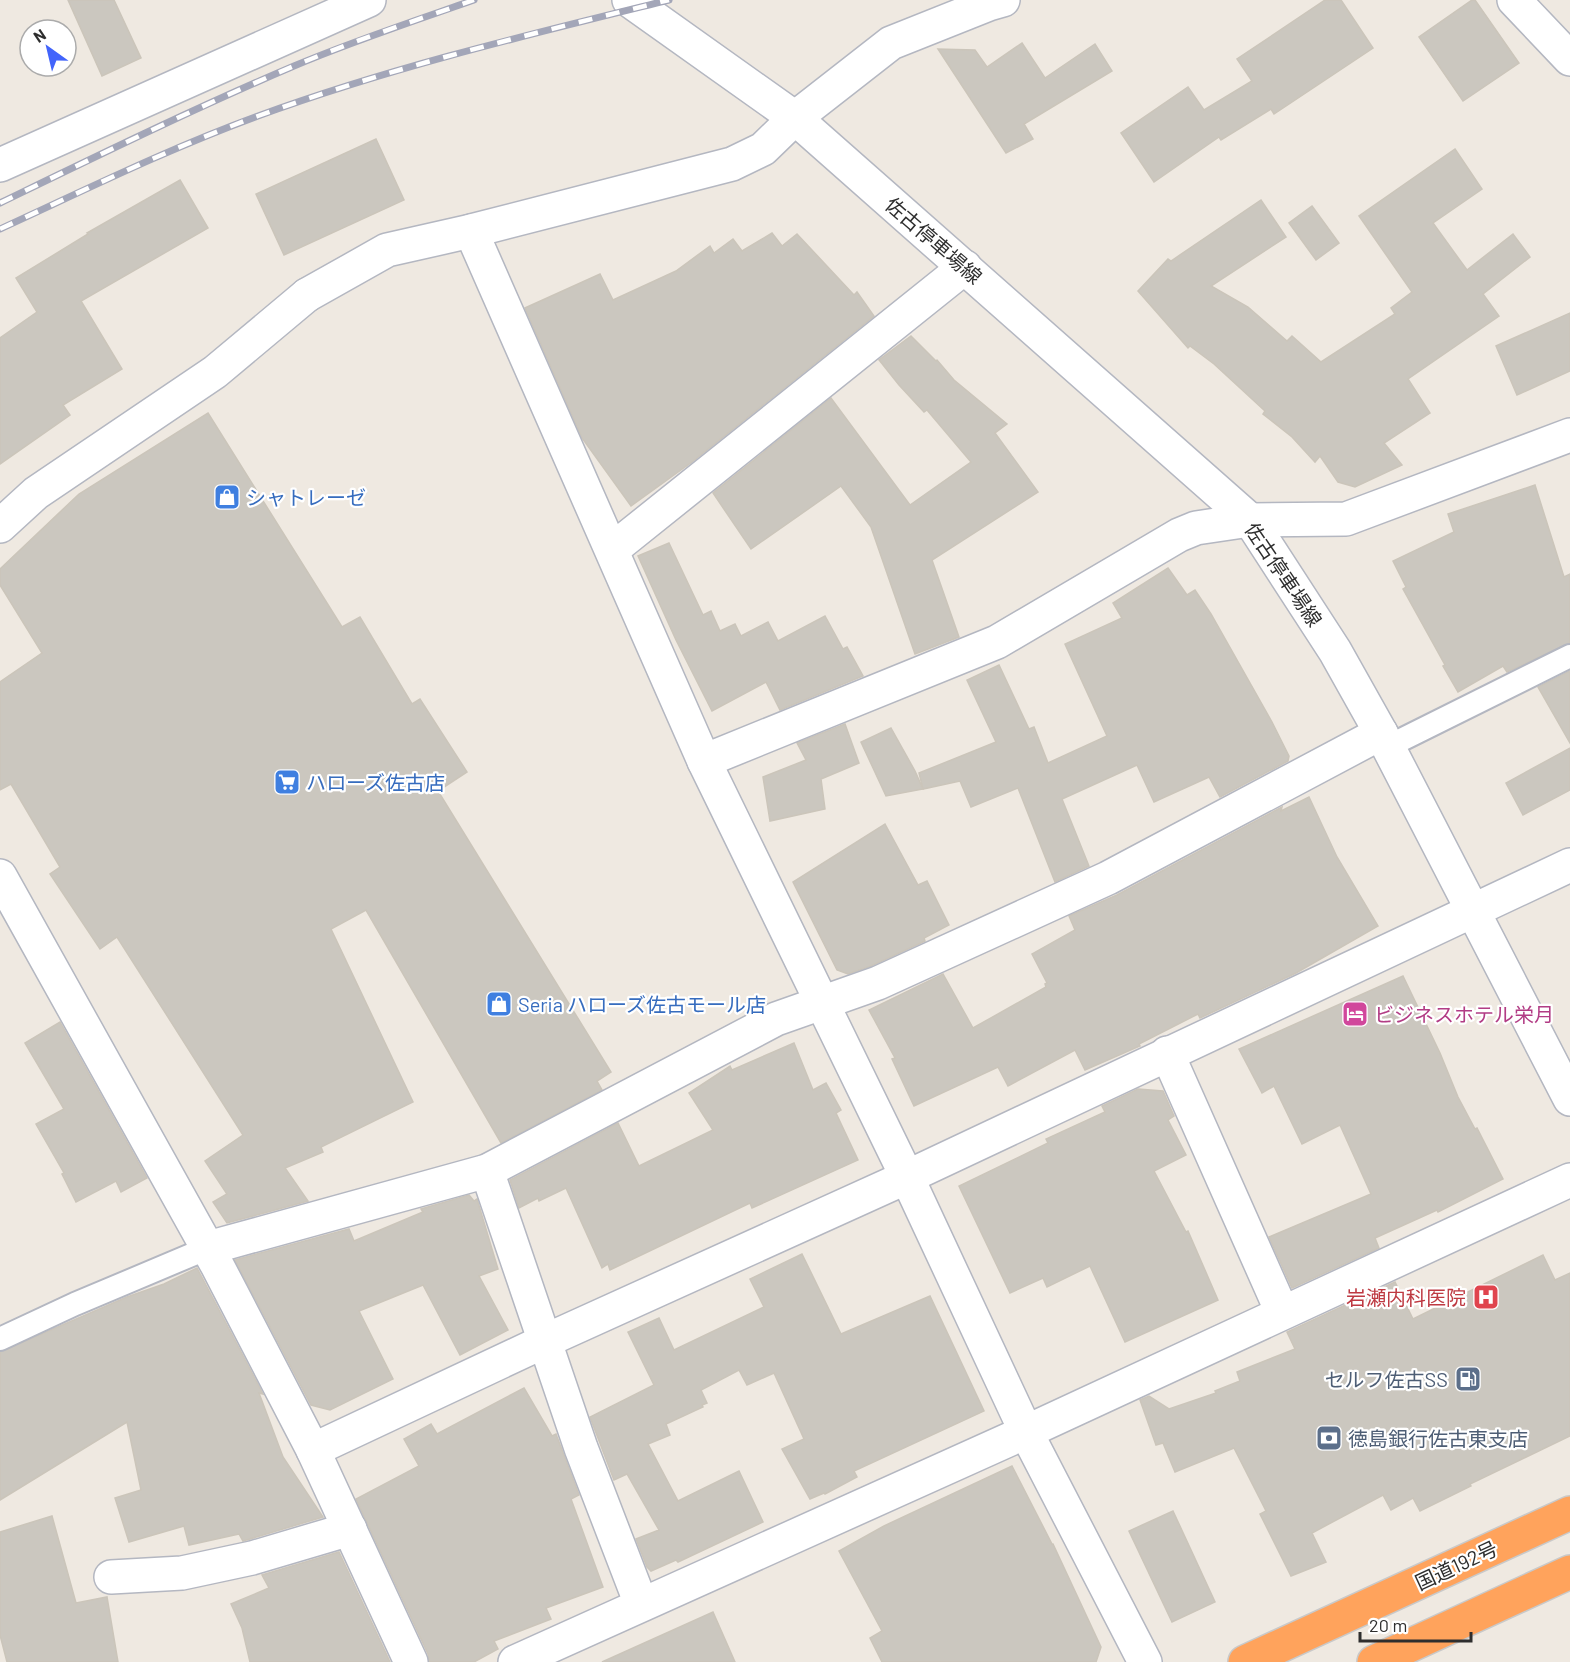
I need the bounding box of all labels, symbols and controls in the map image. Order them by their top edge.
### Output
north arrow [18,18,78,78]
text: N [30,24,49,46]
street label: 佐古停車場線 [881,192,987,288]
shop icon: シャトレーゼ [212,482,242,512]
place label: シャトレーゼ [246,485,366,509]
street label: 佐古停車場線 [1240,518,1328,630]
supermarket icon: ハローズ佐古店 [272,767,302,797]
place label: ハローズ佐古店 [306,770,445,794]
shop icon: Seria ハローズ佐古モール店 [484,989,514,1019]
place label: Seria ハローズ佐古モール店 [518,992,766,1016]
hotel icon: ビジネスホテル栄月 [1340,999,1370,1029]
place label: ビジネスホテル栄月 [1374,1002,1554,1026]
hospital icon: 岩瀬内科医院 [1471,1282,1501,1312]
place label: 岩瀬内科医院 [1346,1285,1466,1309]
fuel station icon: セルフ佐古SS [1453,1364,1483,1394]
place label: セルフ佐古SS [1325,1367,1448,1391]
bank icon: 徳島銀行佐古東支店 [1314,1423,1344,1453]
place label: 徳島銀行佐古東支店 [1348,1426,1528,1450]
street label: 国道192号 [1411,1535,1501,1595]
scale bar [1360,1605,1471,1643]
text: 20 m [1369,1614,1407,1636]

